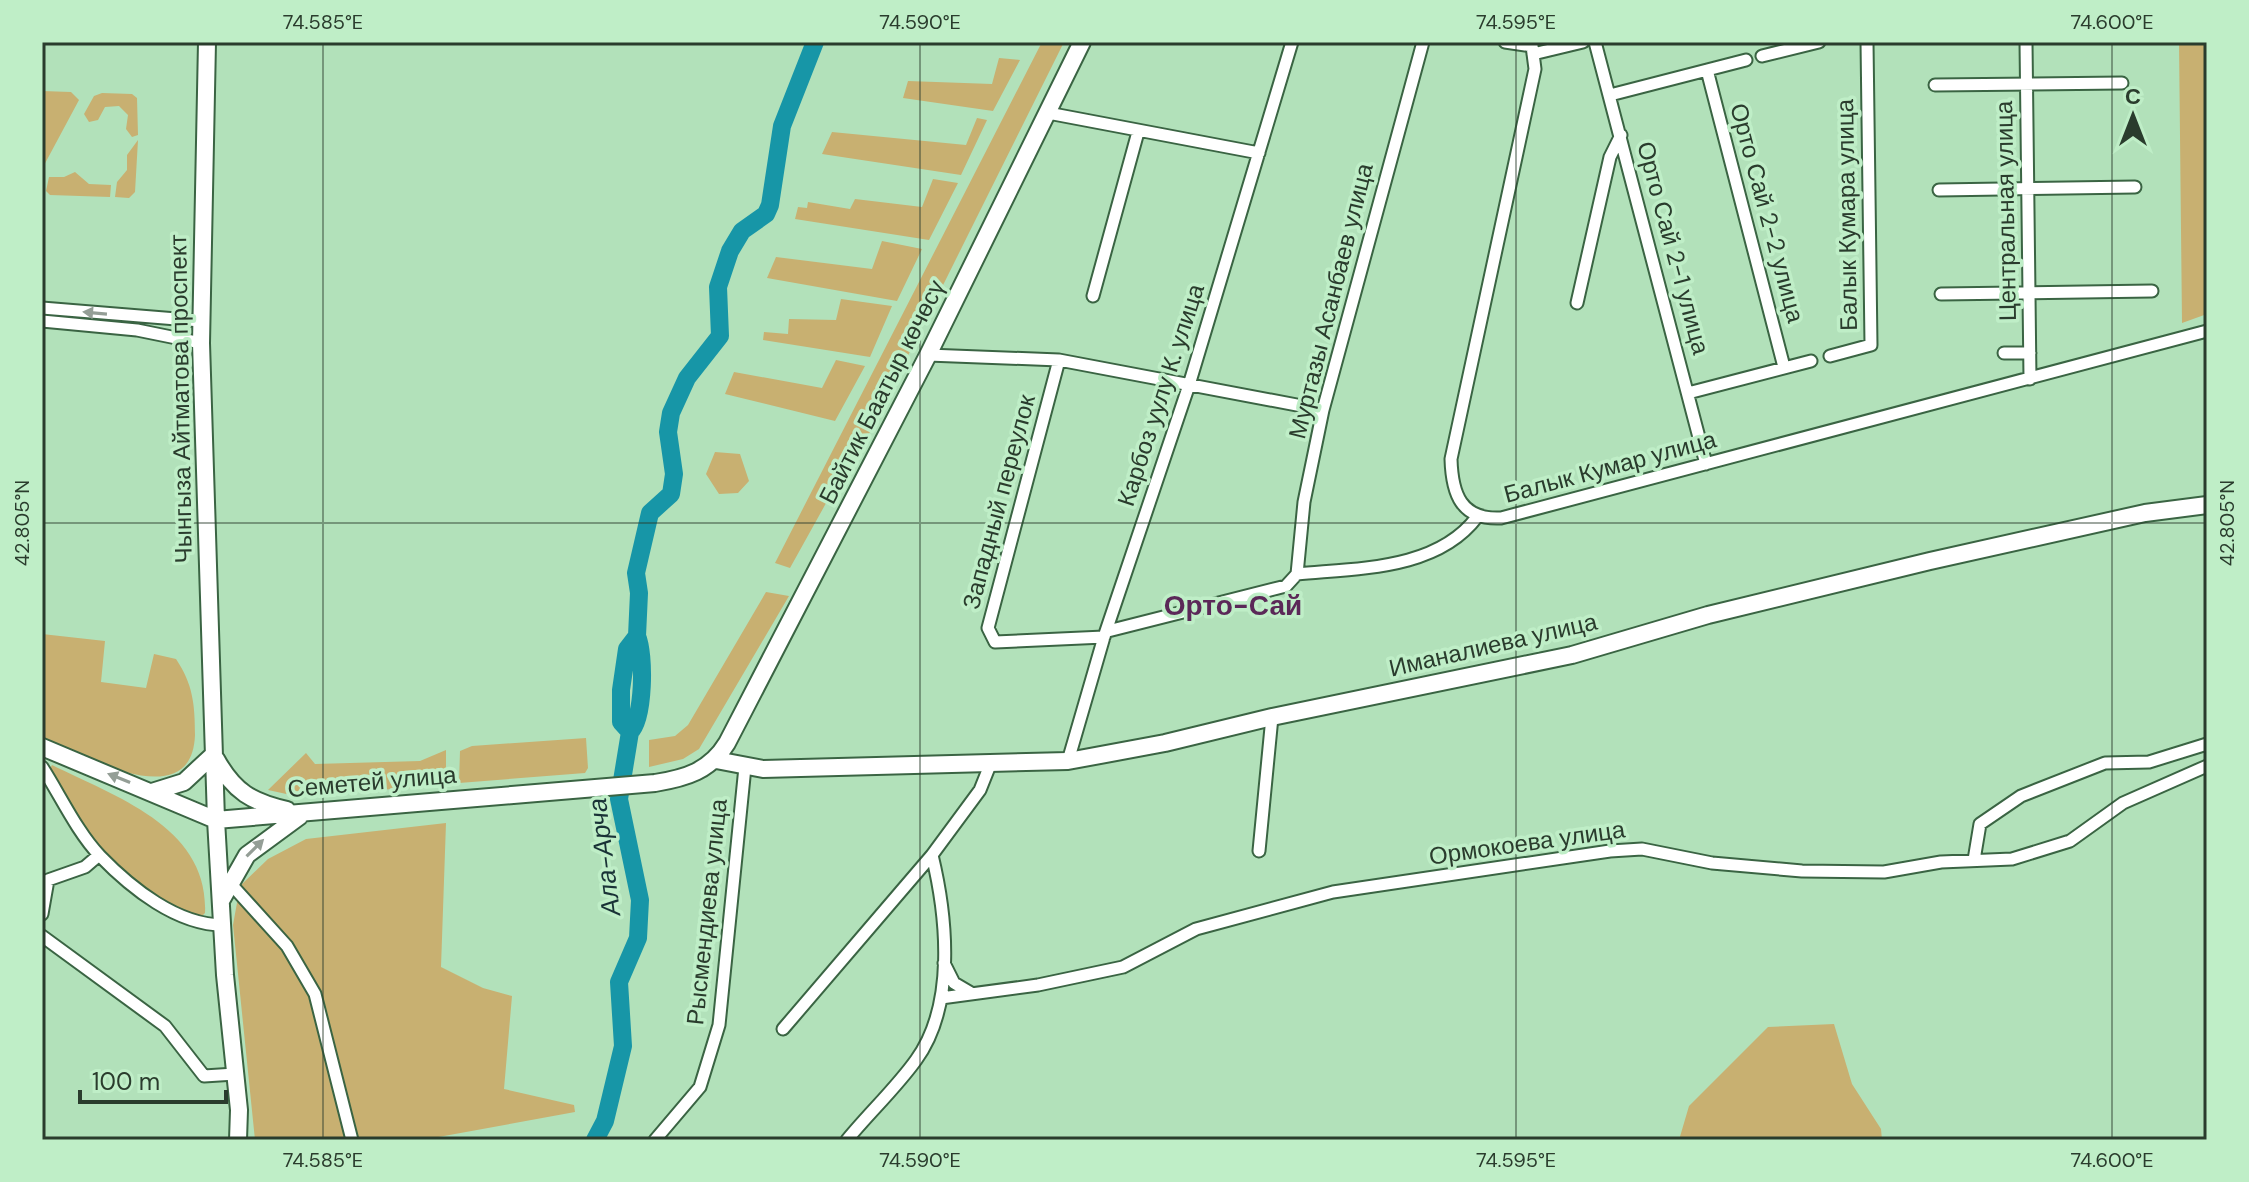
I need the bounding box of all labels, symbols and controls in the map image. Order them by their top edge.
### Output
text: 74.585°E [283,9,363,35]
text: 74.590°E [879,9,961,35]
text: 74.595°E [1476,9,1556,35]
text: 74.600°E [2070,9,2154,35]
north arrow [2093,76,2173,156]
text: С [2125,82,2141,111]
street label: Балык Кумара улица [1829,98,1864,331]
street label: Орто Сай 2-2 улица [1723,100,1812,326]
street label: Центральная улица [1988,100,2023,322]
street label: Орто Сай 2-1 улица [1630,138,1717,358]
street label: Муртазы Асанбаев улица [1281,159,1380,442]
street label: Чынгыза Айтматова проспект [162,234,199,564]
street label: Байтик Баатыр көчөсү [812,275,952,509]
street label: Карбоз уулу К. улица [1110,279,1211,510]
one-way arrow [82,306,107,319]
street label: Западный переулок [955,391,1042,613]
street label: Балык Кумар улица [1500,423,1720,510]
text: 42.805°N [9,480,35,566]
text: 42.805°N [2214,480,2240,566]
district label: Орто-Сай [1164,587,1302,624]
street label: Иманалиева улица [1386,605,1601,684]
street label: Семетей улица [286,759,458,804]
one-way arrow [107,771,131,784]
water label: Ала-Арча [580,796,628,920]
street label: Рысмендиева улица [679,797,734,1027]
street label: Ормокоева улица [1427,813,1628,872]
one-way arrow [245,840,264,858]
scale bar [80,1054,226,1104]
text: 100 m [92,1066,160,1097]
text: 74.585°E [283,1147,363,1173]
text: 74.590°E [879,1147,961,1173]
text: 74.595°E [1476,1147,1556,1173]
text: 74.600°E [2070,1147,2154,1173]

